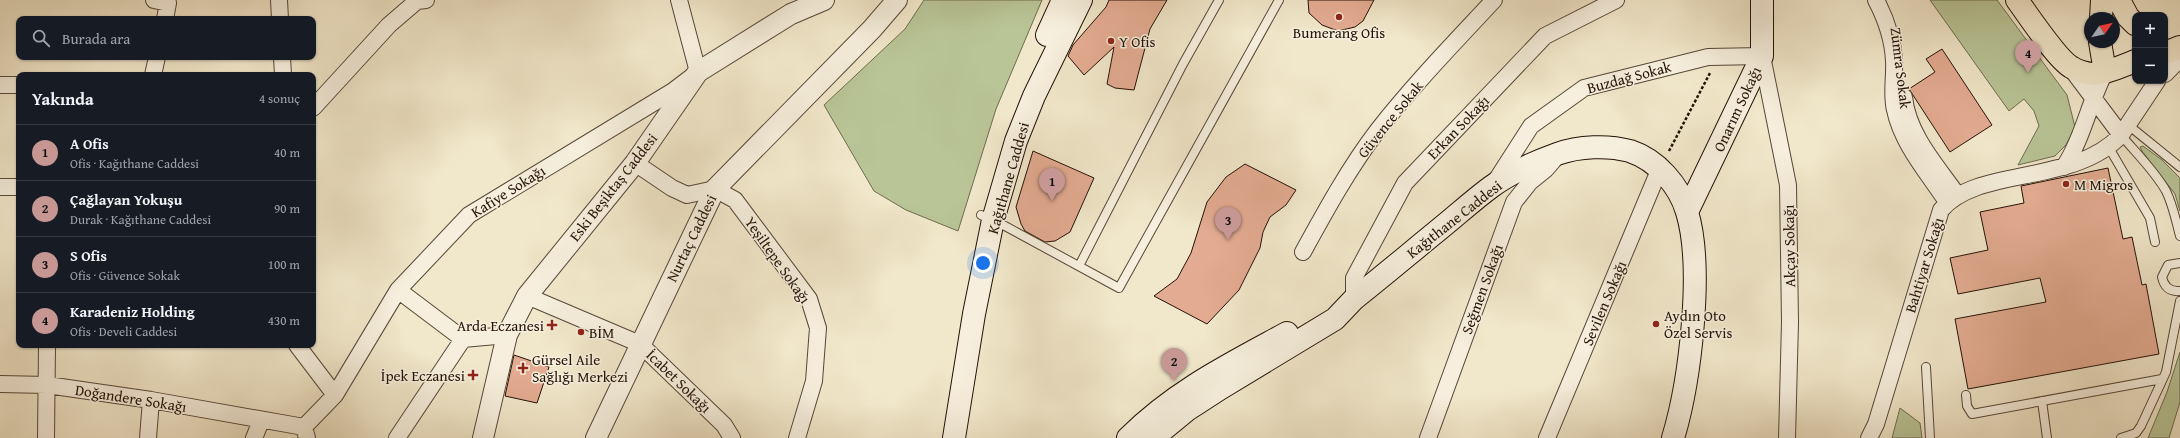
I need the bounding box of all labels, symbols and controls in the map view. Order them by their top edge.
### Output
marker: Bumerang Ofis [1334,12,1344,22]
north arrow [2084,12,2120,48]
map controls [2132,12,2168,84]
button: + [2132,12,2168,48]
search box [16,16,316,60]
place label: Bumerang Ofis [1293,22,1385,43]
street label: Zümra Sokak [1886,26,1916,110]
icon: search [30,27,52,49]
text: Burada ara [62,28,130,49]
place label: Y Ofis [1119,31,1155,52]
marker: Y Ofis [1106,36,1116,46]
pin: 4 [2015,40,2041,73]
button: − [2132,48,2168,84]
street label: Buzdağ Sokak [1585,56,1674,98]
street label: Onarım Sokağı [1708,63,1766,155]
street label: Güvence Sokak [1352,76,1428,162]
text: Yakında [32,86,94,111]
text: 4 sonuç [259,89,300,108]
street label: Erkan Sokağı [1422,90,1494,164]
street label: Kağıthane Caddesi [982,120,1034,236]
street label: Eski Beşiktaş Caddesi [564,128,662,246]
text: A Ofis [70,133,109,154]
text: 1 [42,143,48,162]
text: 40 m [274,143,300,162]
text: Ofis · Kağıthane Caddesi [70,154,199,173]
street label: Kafiye Sokağı [467,160,549,222]
pin: 1 [1039,168,1065,201]
place label: M Migros [2074,174,2133,195]
street label: Kağıthane Caddesi [1402,175,1506,263]
marker: M Migros [2061,179,2071,189]
text: Çağlayan Yokuşu [70,189,182,210]
street label: Nurtaç Caddesi [661,191,721,285]
text: 2 [42,199,48,218]
text: 90 m [274,199,300,218]
street label: Akçay Sokağı [1778,205,1800,287]
pin: 3 [1215,207,1241,240]
text: Durak · Kağıthane Caddesi [70,210,211,229]
street label: Yeşiltepe Sokağı [740,212,816,308]
street label: Bahtiyar Sokağı [1900,215,1948,315]
street label: Seğmen Sokağı [1456,241,1508,337]
text: S Ofis [70,245,107,266]
your location [973,253,993,273]
text: 3 [42,255,48,274]
text: 100 m [268,255,300,274]
street label: Sevilen Sokağı [1577,257,1631,349]
text: Ofis · Güvence Sokak [70,266,180,285]
text: Karadeniz Holding [70,301,195,322]
place label: Aydın Oto Özel Servis [1664,305,1732,343]
text: 4 [42,311,48,330]
text: 430 m [268,311,300,330]
place label: Arda Eczanesi [457,315,544,336]
marker: Aydın Oto Özel Servis [1651,319,1661,329]
marker: Arda Eczanesi [547,320,557,330]
text: Ofis · Develi Caddesi [70,322,177,341]
place label: BİM [589,322,614,343]
marker: BİM [576,327,586,337]
street label: İcabet Sokağı [642,345,716,417]
pin: 2 [1161,348,1187,381]
place label: Gürsel Aile Sağlığı Merkezi [532,349,628,387]
marker: Gürsel Aile Sağlığı Merkezi [517,362,529,374]
place label: İpek Eczanesi [381,365,465,386]
marker: İpek Eczanesi [468,370,478,380]
street label: Doğandere Sokağı [74,379,188,417]

